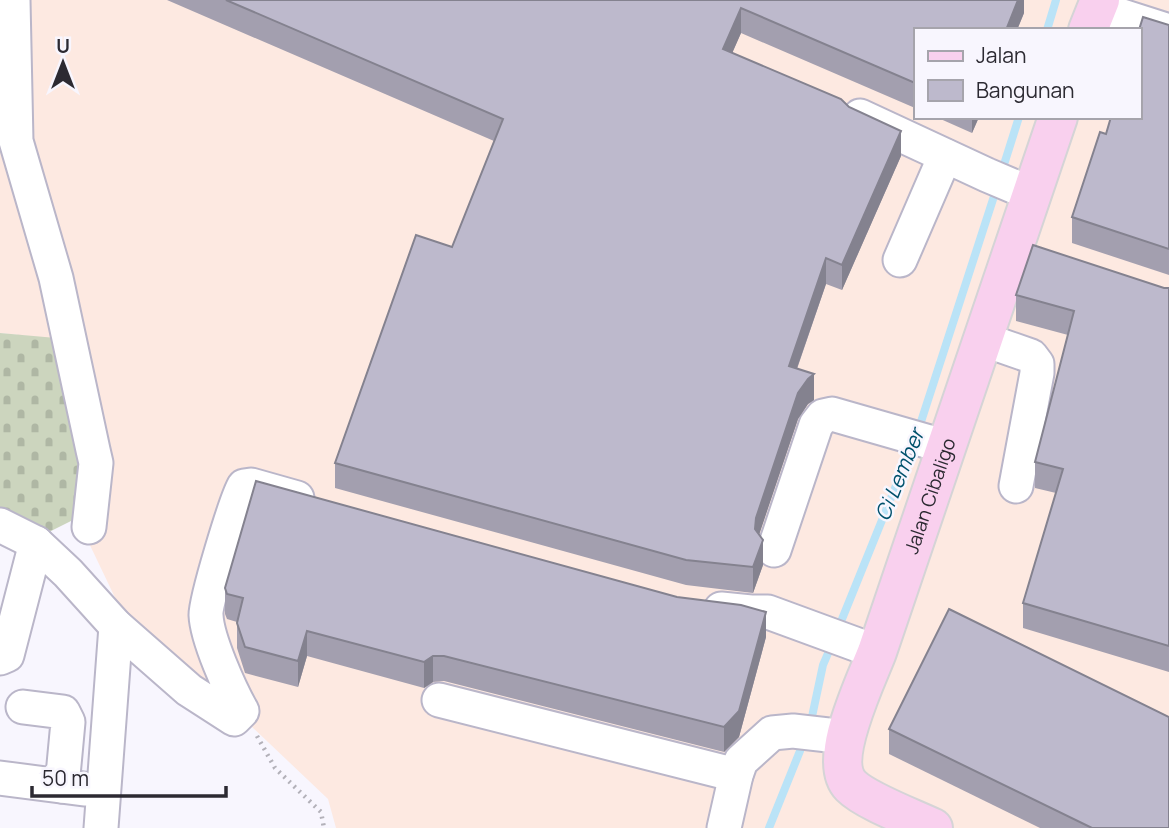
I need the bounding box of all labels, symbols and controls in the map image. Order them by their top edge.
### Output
north arrow [28,28,98,98]
legend [914,28,1141,119]
text: U [56,33,70,59]
text: Jalan [976,41,1026,69]
text: Bangunan [976,76,1075,104]
water label: Ci Lember [868,422,931,525]
street label: Jalan Cibaligo [898,435,961,557]
scale bar [32,754,226,798]
text: 50 m [42,764,89,792]

